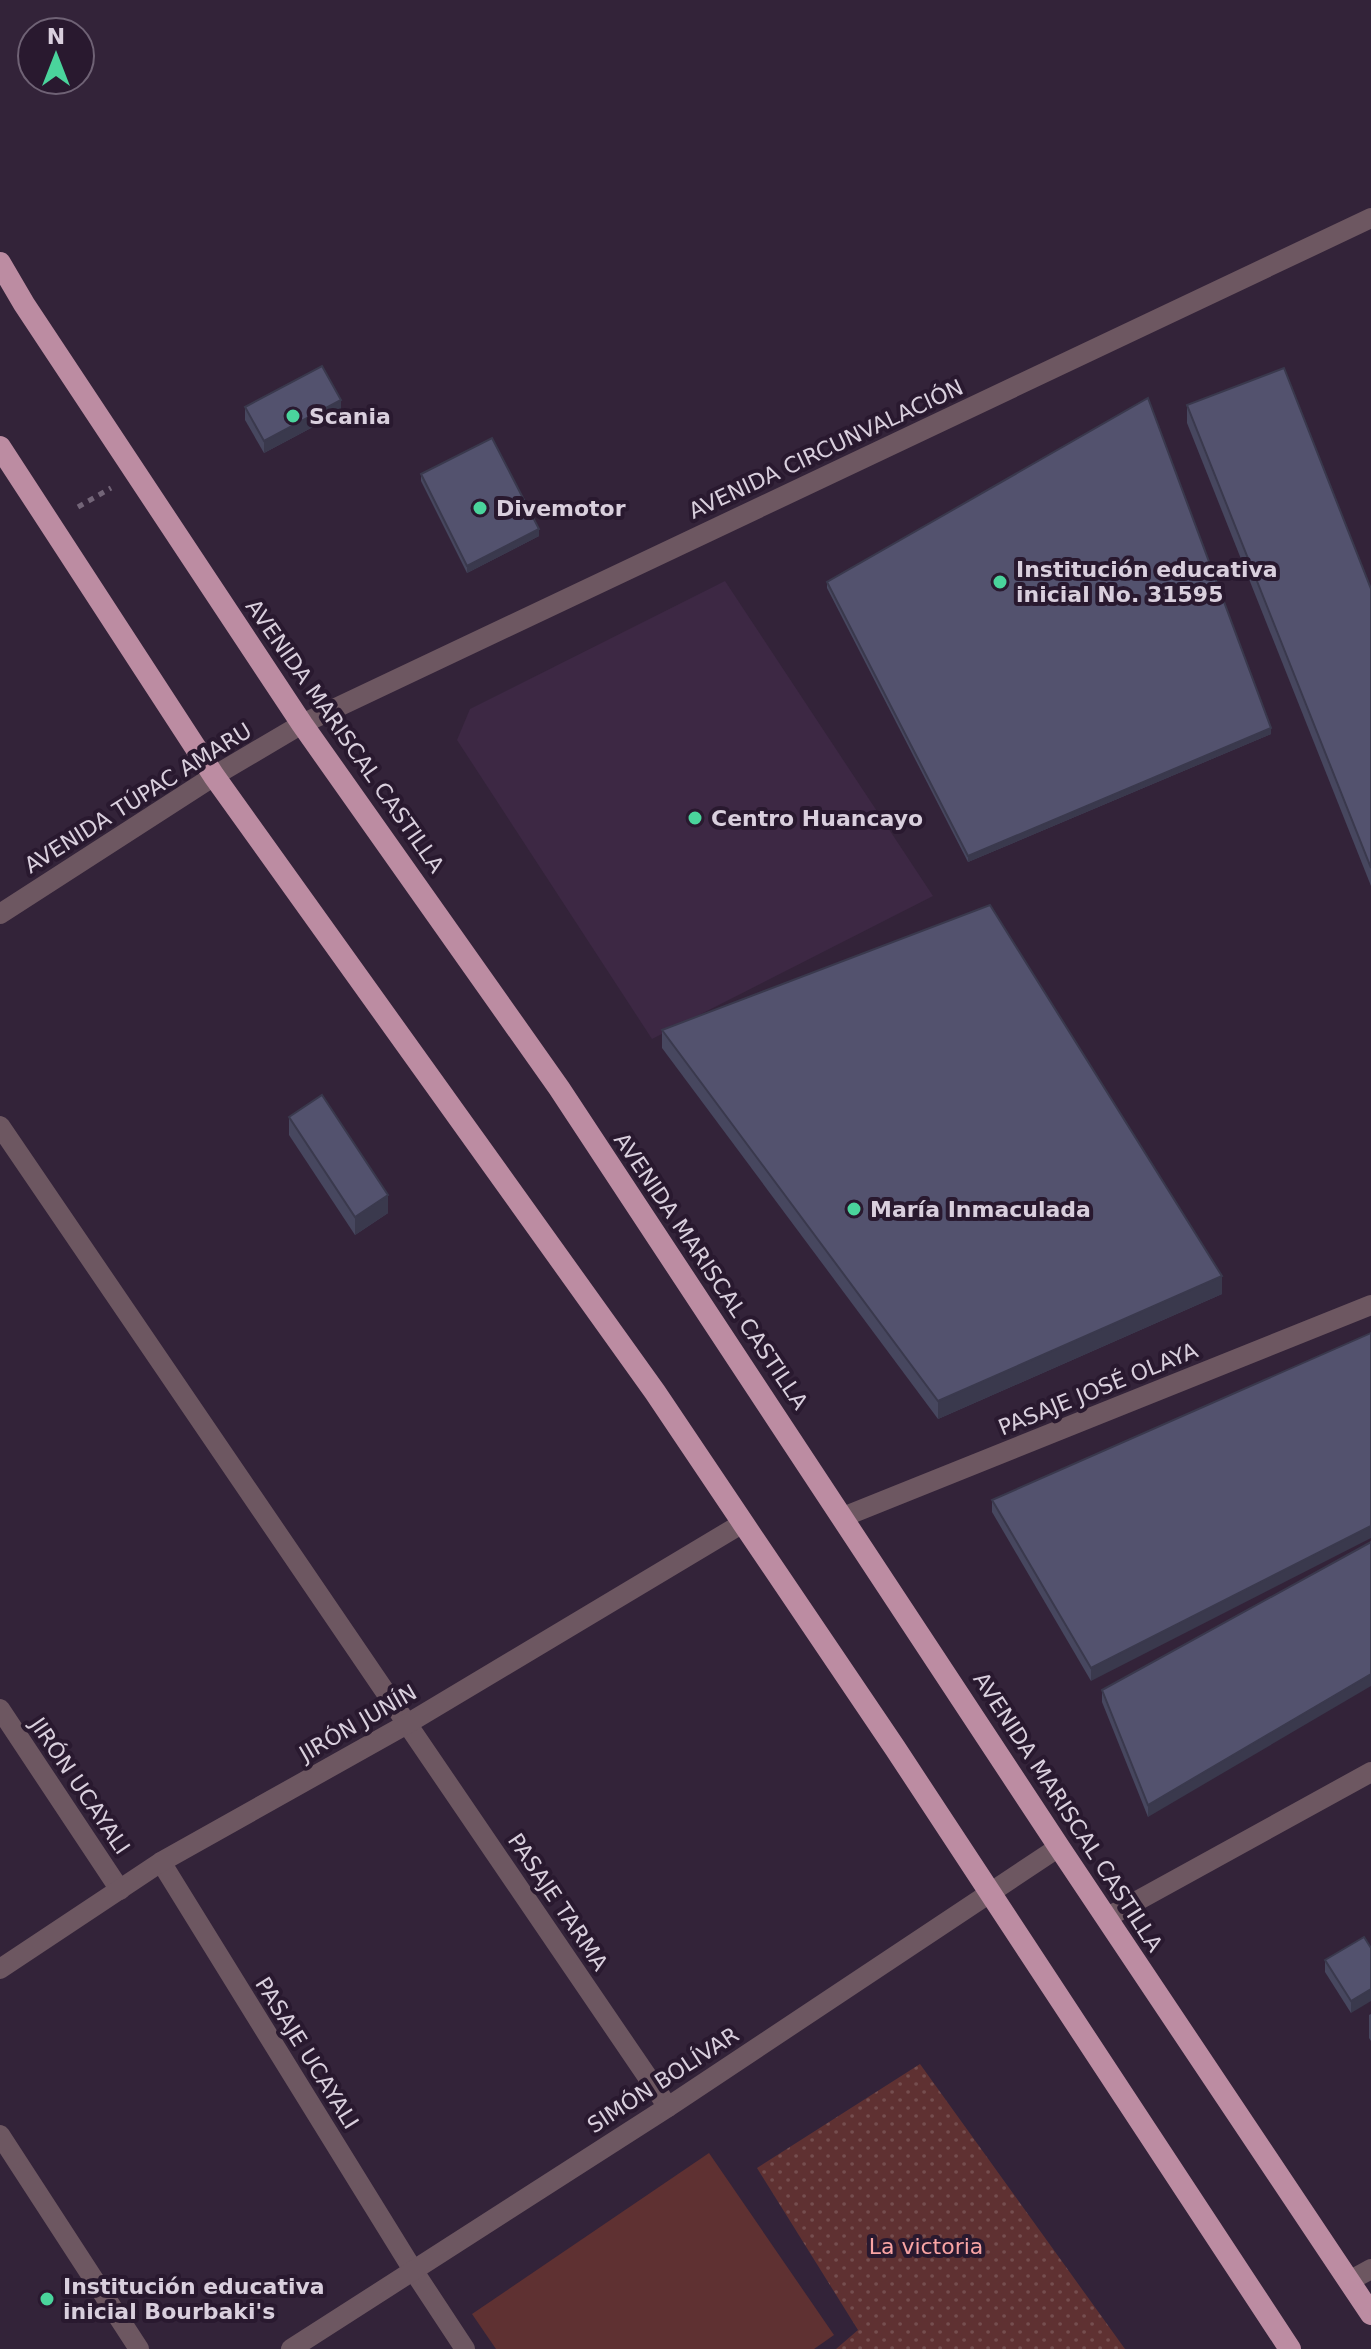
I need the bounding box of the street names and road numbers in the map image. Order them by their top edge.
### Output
street label: AVENIDA CIRCUNVALACIÓN [685,374,967,524]
street label: AVENIDA MARISCAL CASTILLA [241,595,449,877]
street label: AVENIDA TÚPAC AMARU [20,718,256,878]
street label: AVENIDA MARISCAL CASTILLA [609,1128,813,1414]
street label: PASAJE JOSÉ OLAYA [995,1338,1201,1440]
street label: AVENIDA MARISCAL CASTILLA [968,1668,1168,1956]
street label: JIRÓN JUNÍN [293,1679,421,1768]
street label: JIRÓN UCAYALI [24,1711,135,1859]
street label: PASAJE TARMA [503,1829,613,1975]
street label: PASAJE UCAYALI [250,1973,364,2133]
street label: SIMÓN BOLÍVAR [583,2022,743,2138]

